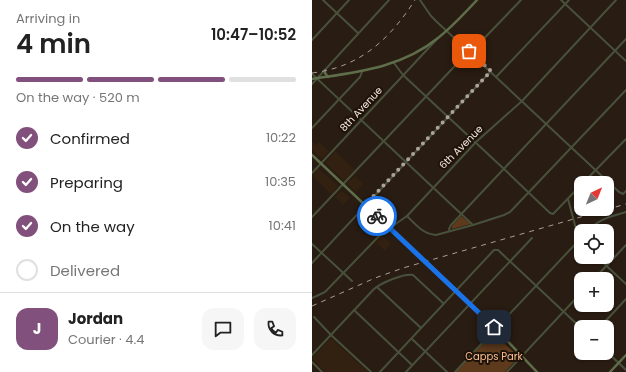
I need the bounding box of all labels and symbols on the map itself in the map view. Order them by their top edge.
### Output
pin [452,34,486,68]
street label: 8th Avenue [336,83,386,135]
street label: 6th Avenue [436,122,486,172]
north arrow [574,176,614,216]
courier [357,196,397,236]
pin [477,310,511,344]
park label: Capps Park [465,349,524,364]

